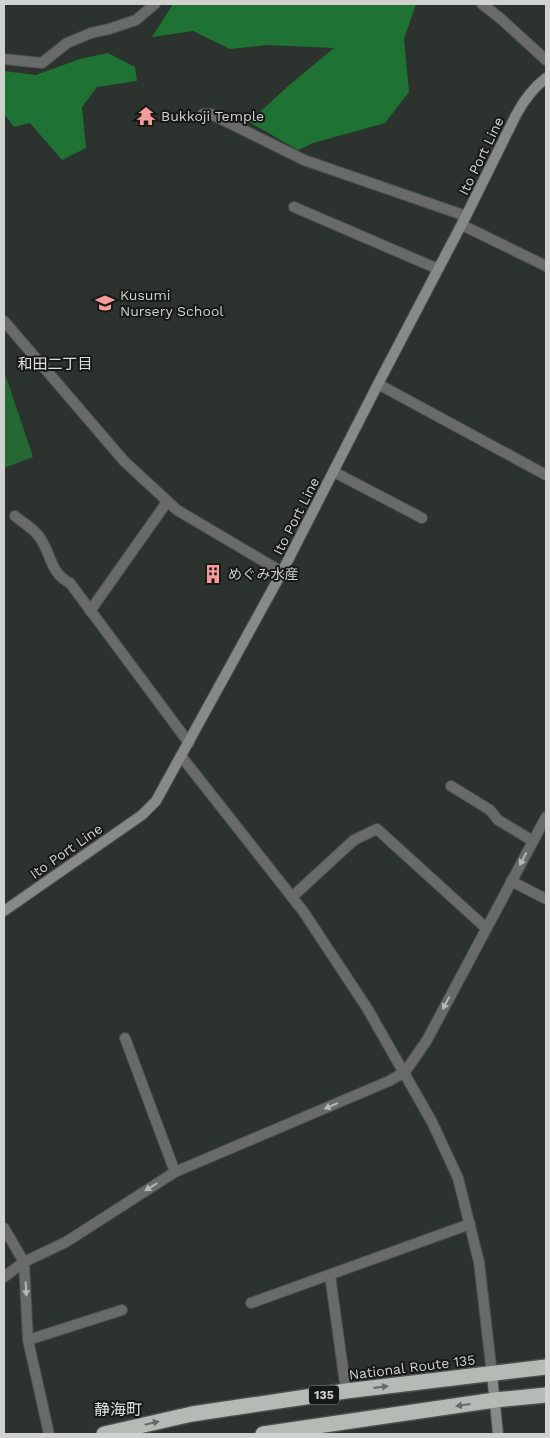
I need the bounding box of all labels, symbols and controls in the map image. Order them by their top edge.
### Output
temple icon: Bukkoji Temple [135,105,157,127]
place label: Bukkoji Temple [161,108,264,124]
street label: Ito Port Line [455,114,507,198]
place label: Kusumi Nursery School [120,287,224,319]
school or university icon: Kusumi Nursery School [94,292,116,314]
district label: 和田二丁目 [17,355,93,373]
street label: Ito Port Line [270,475,322,557]
building icon: めぐみ水産 [202,563,224,585]
place label: めぐみ水産 [228,566,298,582]
street label: Ito Port Line [27,820,105,882]
one-way arrow [519,852,527,867]
one-way arrow [442,996,450,1010]
one-way arrow [324,1103,338,1111]
one-way arrow [144,1183,158,1192]
one-way arrow [22,1281,30,1297]
street label: National Route 135 [348,1351,476,1383]
one-way arrow [374,1383,390,1391]
road number: 135 [309,1386,339,1404]
district label: 静海町 [94,1400,142,1419]
one-way arrow [455,1401,471,1409]
one-way arrow [144,1419,159,1427]

